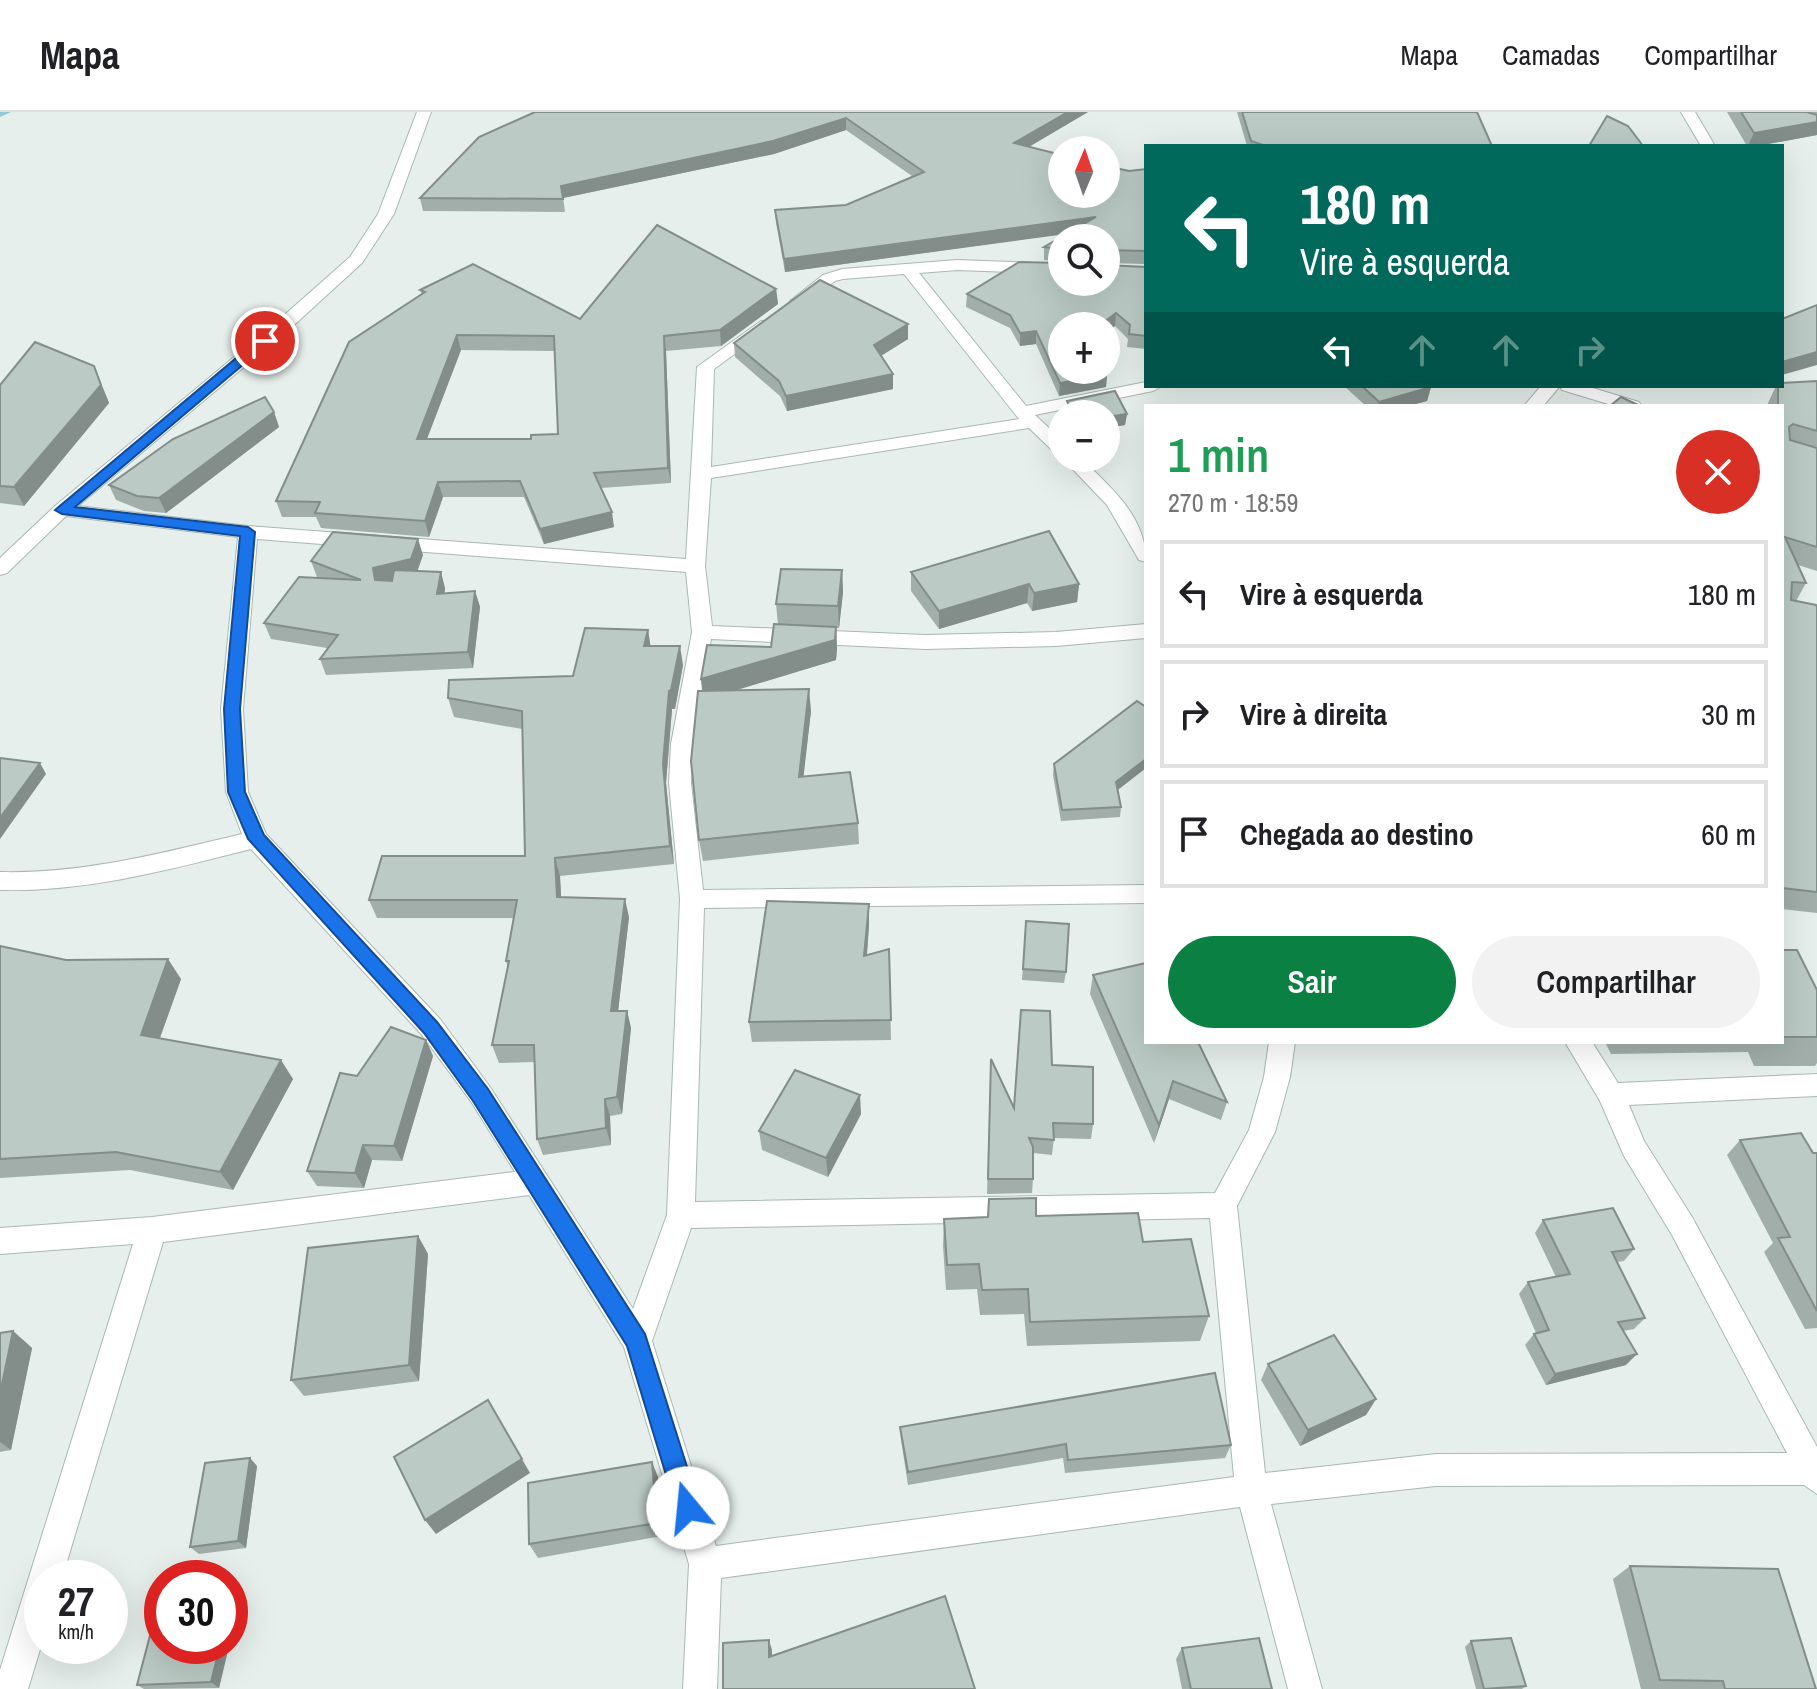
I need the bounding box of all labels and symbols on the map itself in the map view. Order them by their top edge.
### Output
north arrow [1048,136,1120,208]
pin [231,307,299,375]
position arrow [646,1466,730,1550]
speed limit sign: 30 [144,1560,248,1664]

